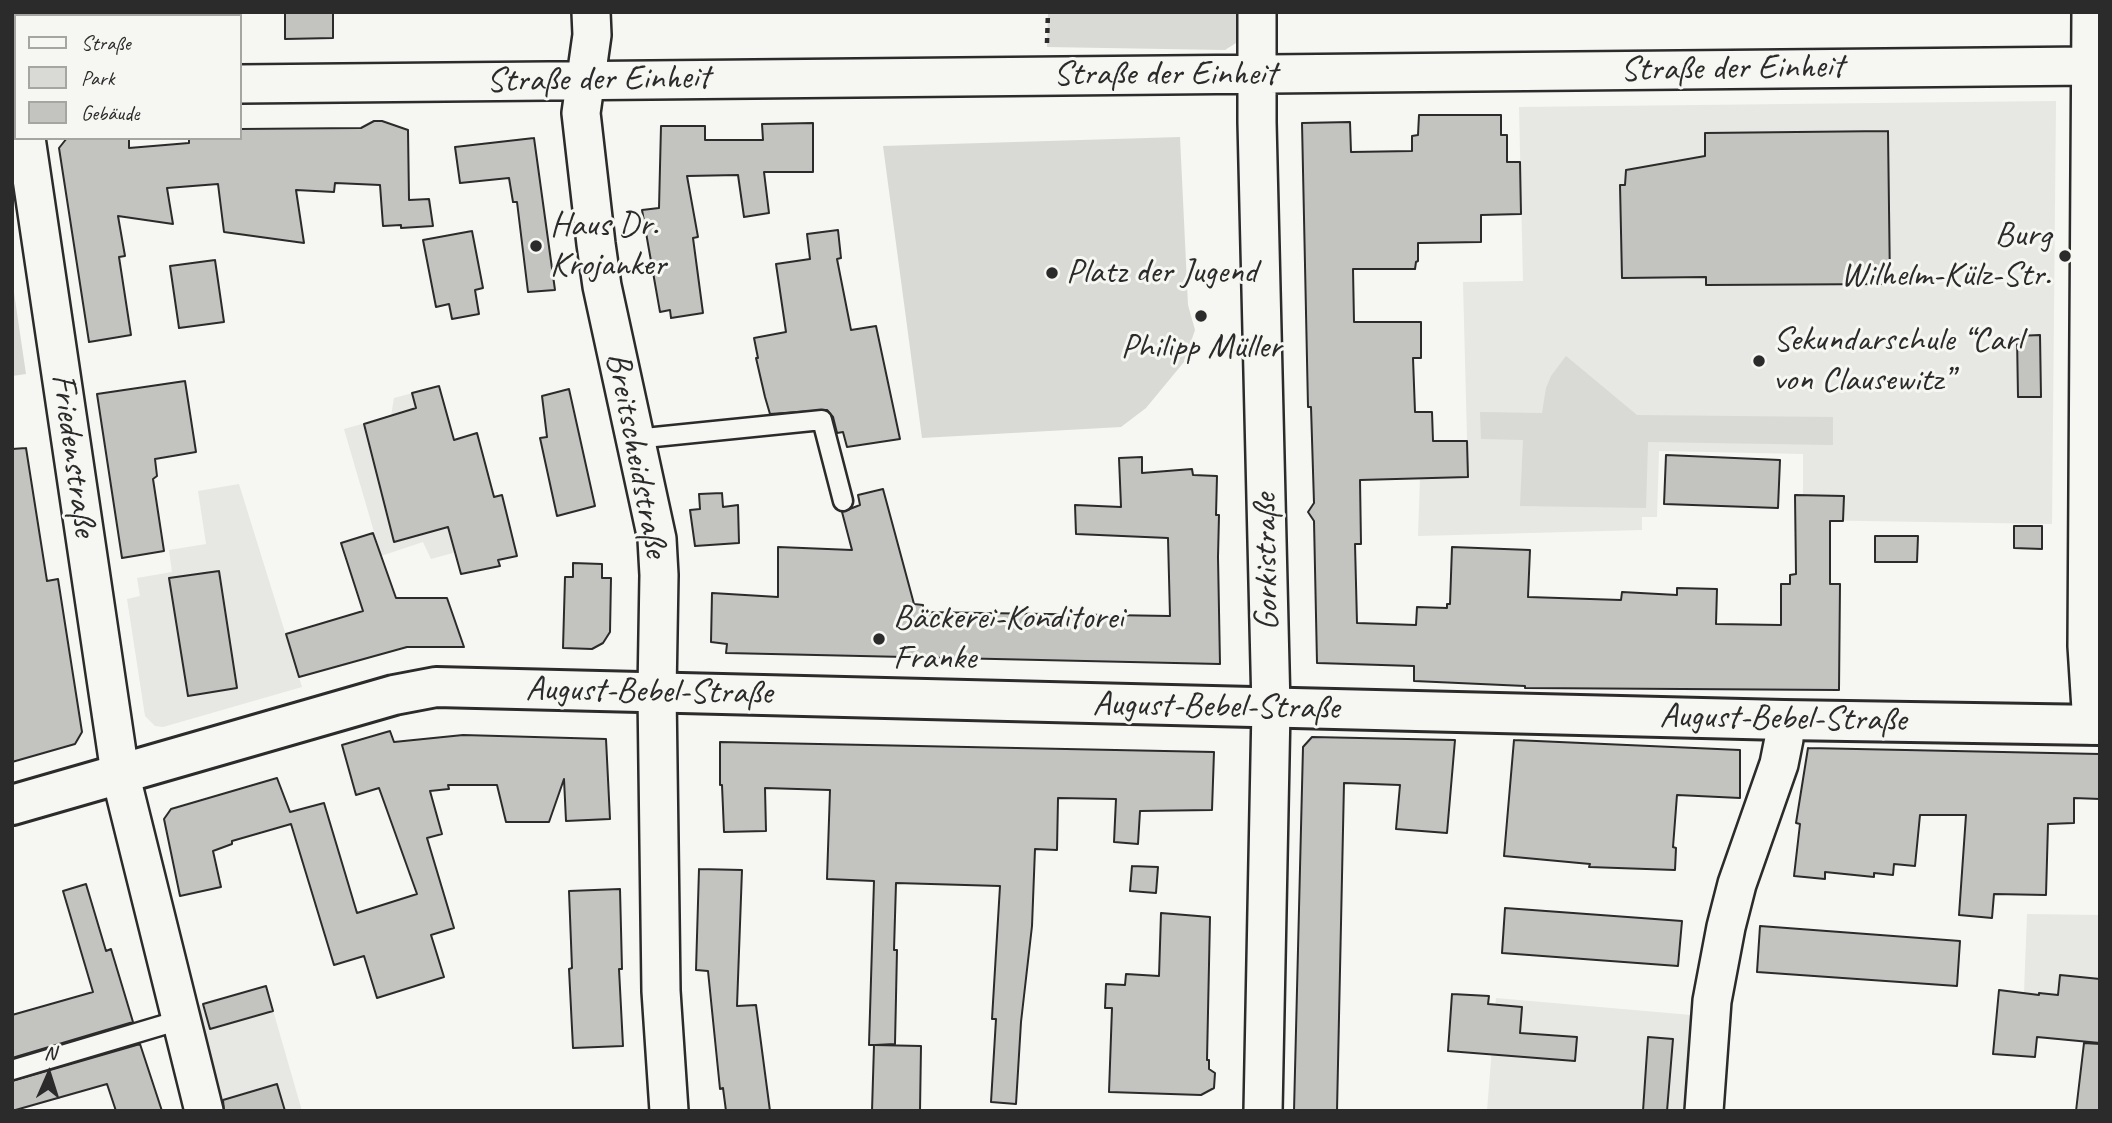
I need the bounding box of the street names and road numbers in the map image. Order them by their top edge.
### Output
street label: Straße der Einheit [1620,46,1844,92]
street label: Straße der Einheit [1053,54,1277,96]
street label: Straße der Einheit [486,57,710,103]
street label: Breitscheidstraße [596,349,676,561]
street label: Friedenstraße [41,371,105,539]
street label: Gorkistraße [1245,493,1289,631]
street label: August-Bebel-Straße [525,669,773,715]
street label: August-Bebel-Straße [1092,684,1340,730]
street label: August-Bebel-Straße [1659,696,1907,742]

